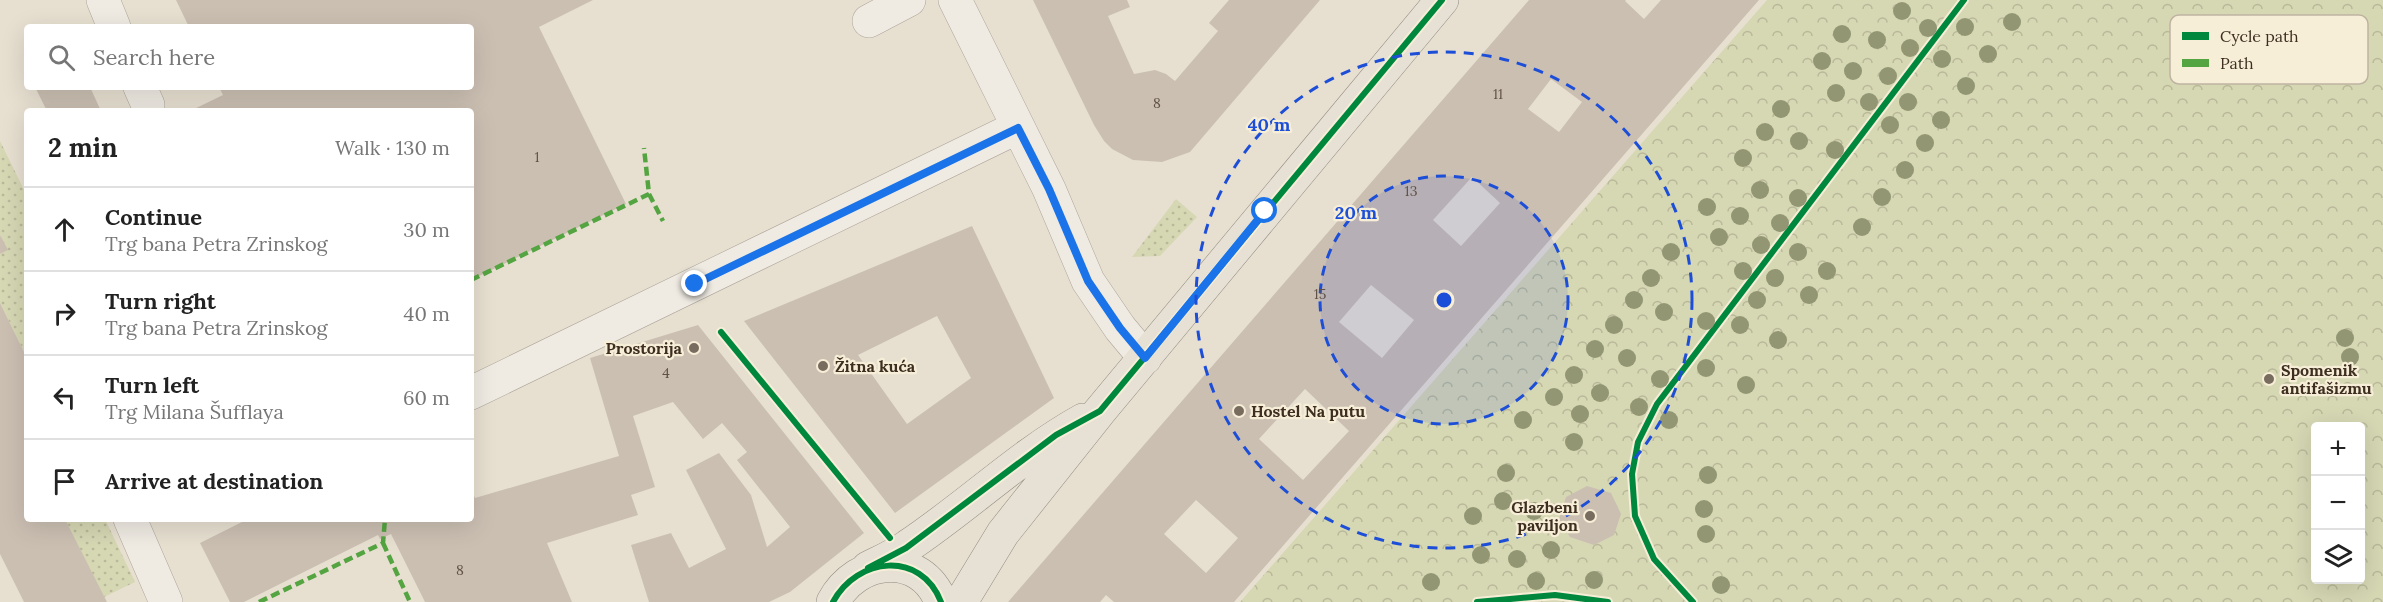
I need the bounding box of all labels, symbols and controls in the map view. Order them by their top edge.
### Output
legend [2170,15,2368,84]
search box [24,24,474,90]
text: Cycle path [2220,26,2299,46]
icon: search [45,41,78,74]
text: Search here [93,43,215,71]
text: Path [2220,53,2254,73]
house number: 11 [1493,85,1503,103]
house number: 8 [1153,94,1161,112]
text: 40 m [1248,113,1291,136]
text: 2 min [48,131,118,164]
text: Walk · 130 m [335,135,450,160]
house number: 1 [534,148,540,166]
house number: 13 [1405,182,1418,200]
route start [1251,197,1277,223]
text: 20 m [1335,201,1378,224]
text: Continue [105,203,202,231]
icon: ahead [48,213,81,246]
text: 30 m [403,217,450,242]
text: Trg bana Petra Zrinskog [105,231,328,256]
route end [681,270,707,296]
house number: 15 [1314,285,1326,303]
text: Turn right [105,287,216,315]
centre of rings [1434,290,1454,310]
icon: right [48,297,81,330]
text: 40 m [404,301,450,326]
text: Trg bana Petra Zrinskog [105,315,328,340]
place label: Prostorija [606,338,683,358]
marker: Prostorija [687,341,701,355]
place label: Žitna kuća [835,356,916,376]
marker: Žitna kuća [816,359,830,373]
place label: Spomenik antifašizmu [2281,360,2372,398]
house number: 4 [662,364,670,382]
text: Turn left [105,371,199,399]
marker: Spomenik antifašizmu [2262,372,2276,386]
icon: left [48,381,81,414]
text: 60 m [403,385,450,410]
text: Trg Milana Šufflaya [105,399,284,424]
place label: Hostel Na putu [1251,401,1365,421]
marker: Hostel Na putu [1232,404,1246,418]
map controls [2311,422,2365,584]
button: + [2311,422,2365,476]
icon: arrive [48,465,81,498]
text: Arrive at destination [105,467,323,495]
button: − [2311,476,2365,530]
place label: Glazbeni paviljon [1511,497,1578,535]
marker: Glazbeni paviljon [1583,509,1597,523]
button: layers [2311,530,2365,584]
house number: 8 [456,561,464,579]

